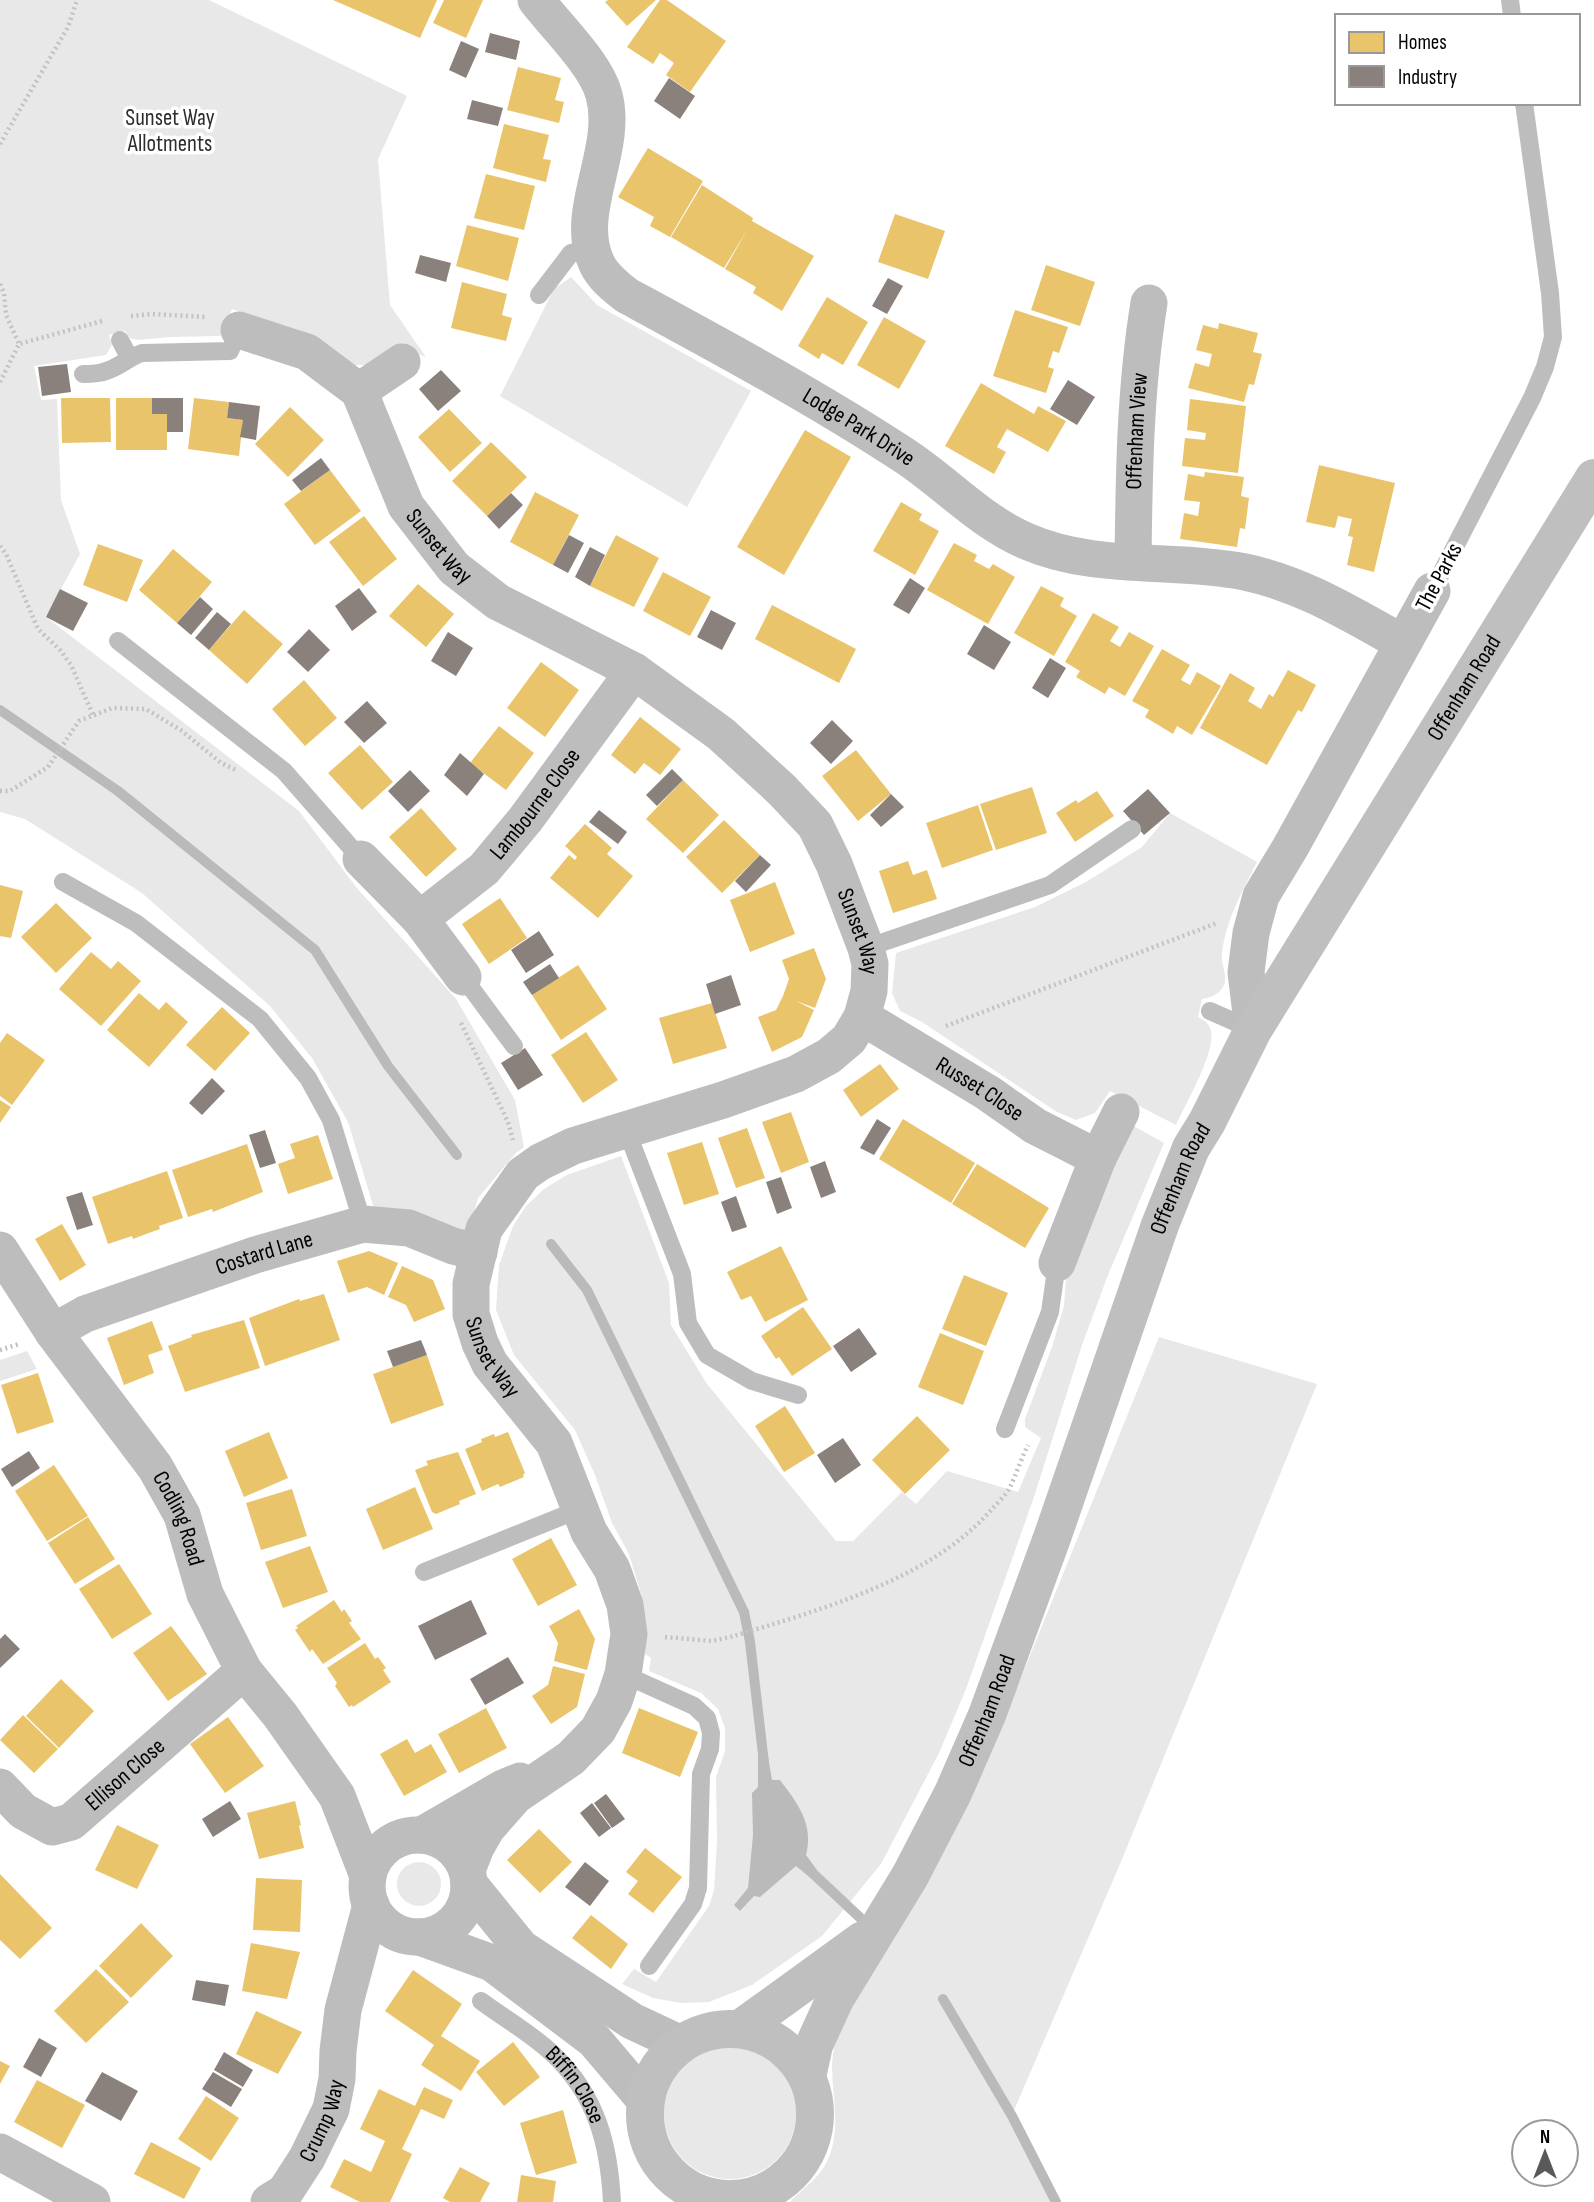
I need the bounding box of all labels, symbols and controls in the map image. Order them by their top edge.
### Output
legend [1335,14,1580,105]
text: Homes [1398,30,1447,55]
text: Industry [1398,65,1457,90]
park label: Sunset Way Allotments [125,104,215,158]
street label: Offenham View [1120,371,1154,490]
street label: Lodge Park Drive [797,382,920,473]
street label: Sunset Way [400,503,477,591]
street label: The Parks [1409,538,1469,616]
street label: Offenham Road [1421,630,1507,746]
street label: Lambourne Close [484,743,587,865]
street label: Sunset Way [831,885,884,975]
street label: Russet Close [931,1051,1029,1128]
street label: Offenham Road [1144,1118,1217,1238]
street label: Costard Lane [212,1225,316,1282]
street label: Sunset Way [459,1314,526,1404]
street label: Codling Road [146,1466,210,1569]
street label: Offenham Road [952,1651,1022,1771]
street label: Ellison Close [80,1732,171,1817]
street label: Biffin Close [539,2040,611,2127]
street label: Crump Way [293,2077,351,2167]
north arrow [1510,2118,1580,2188]
text: N [1540,2126,1550,2149]

